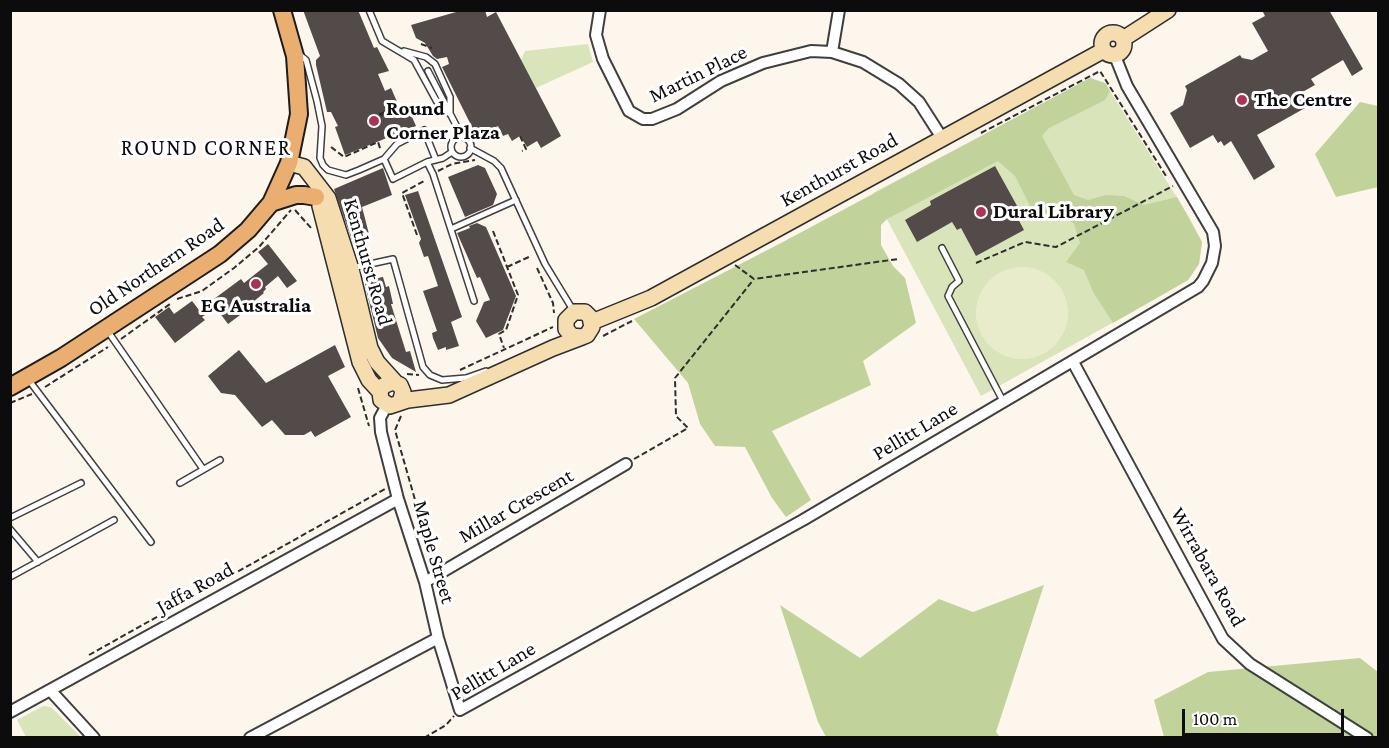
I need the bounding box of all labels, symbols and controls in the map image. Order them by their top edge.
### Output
street label: Martin Place [645,39,751,109]
place label: The Centre [1254,87,1352,113]
marker: The Centre [1235,93,1249,107]
place label: Round Corner Plaza [386,96,500,146]
marker: Round Corner Plaza [367,114,381,128]
street label: Kenthurst Road [776,127,902,213]
district label: ROUND CORNER [121,135,291,161]
street label: Kenthurst Road [338,196,398,328]
place label: Dural Library [993,199,1114,225]
marker: Dural Library [974,205,988,219]
street label: Old Northern Road [83,212,229,322]
marker: EG Australia [249,277,263,291]
place label: EG Australia [201,293,311,319]
street label: Pellitt Lane [868,396,962,466]
street label: Millar Crescent [454,463,578,549]
street label: Maple Street [407,498,461,606]
street label: Wirrabara Road [1165,503,1251,631]
street label: Jaffa Road [152,556,238,620]
street label: Pellitt Lane [446,636,540,706]
scale bar [1185,697,1347,735]
text: 100 m [1193,709,1237,729]

